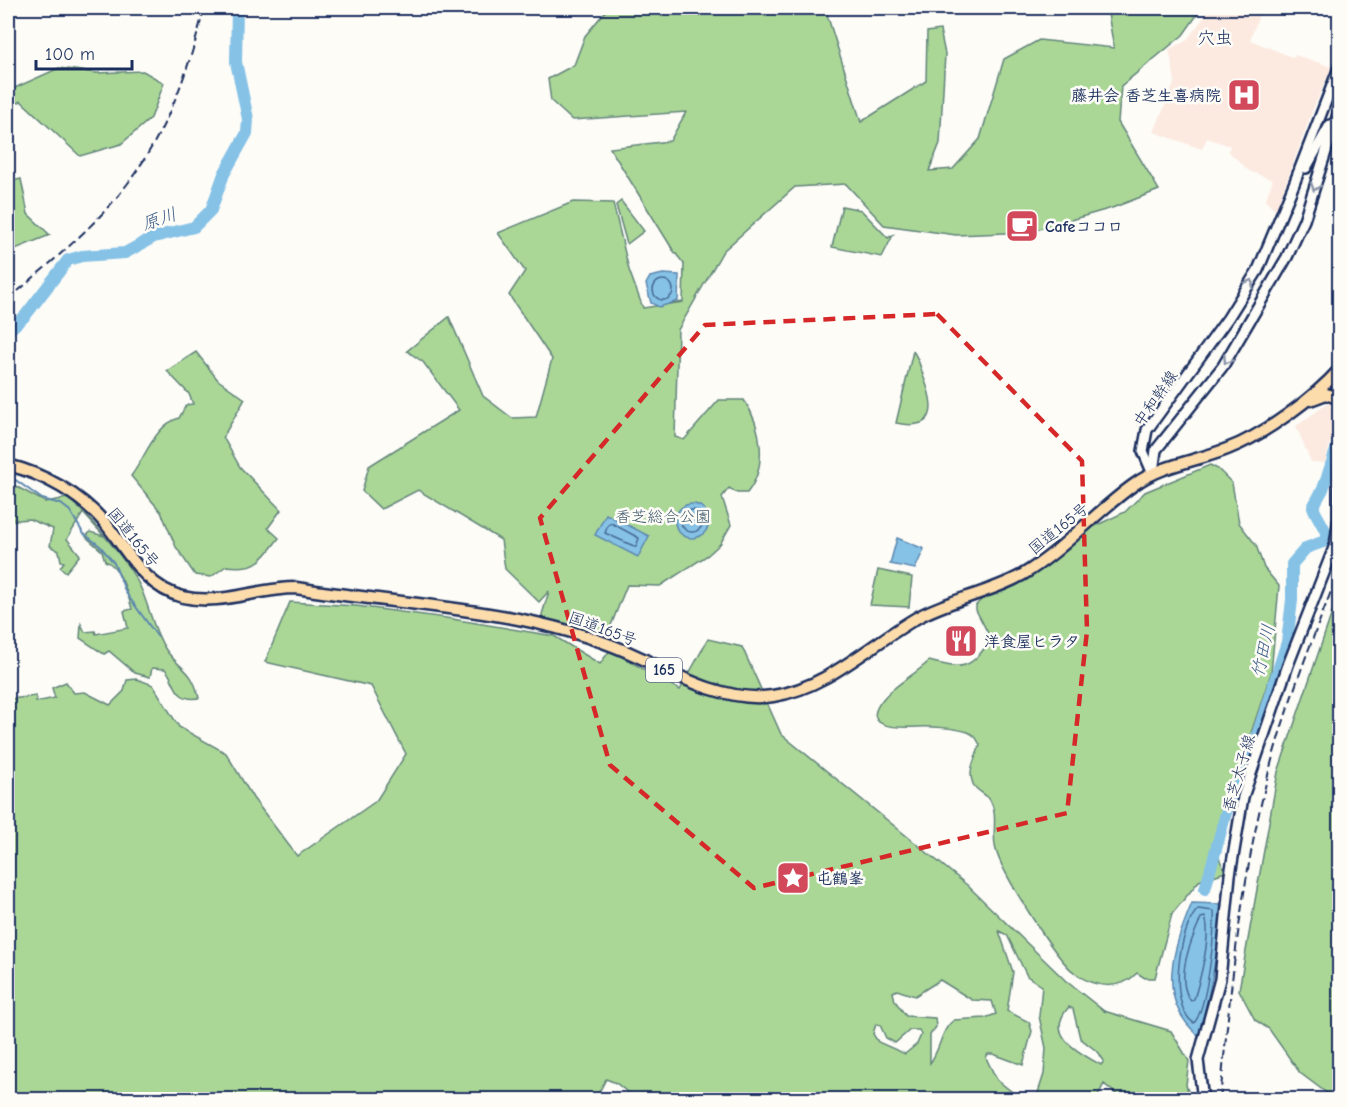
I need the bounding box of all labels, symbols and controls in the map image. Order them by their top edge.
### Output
district label: 穴虫 [1197,28,1233,49]
scale bar [36,33,132,71]
text: 100 m [45,44,95,65]
hospital icon: 藤井会 香芝生喜病院 [1226,77,1262,113]
place label: 藤井会 香芝生喜病院 [1071,87,1221,105]
one-way arrow [1310,181,1323,192]
water label: 原川 [139,204,180,235]
cafe icon: Cafeココロ [1004,208,1040,244]
place label: Cafeココロ [1045,218,1123,236]
one-way arrow [1243,278,1254,289]
one-way arrow [1223,353,1234,364]
street label: 中和幹線 [1130,367,1182,430]
street label: 国道165号 [1025,499,1092,558]
street label: 国道165号 [104,504,163,571]
park label: 香芝総合公園 [615,508,711,526]
street label: 国道165号 [566,608,639,650]
water label: 竹田川 [1247,622,1280,680]
restaurant icon: 洋食屋ヒラタ [943,623,979,659]
place label: 洋食屋ヒラタ [984,633,1080,651]
road number: 165 [646,658,682,682]
street label: 香芝太子線 [1219,732,1259,814]
place icon: 屯鶴峯 [775,860,811,896]
place label: 屯鶴峯 [816,870,864,888]

